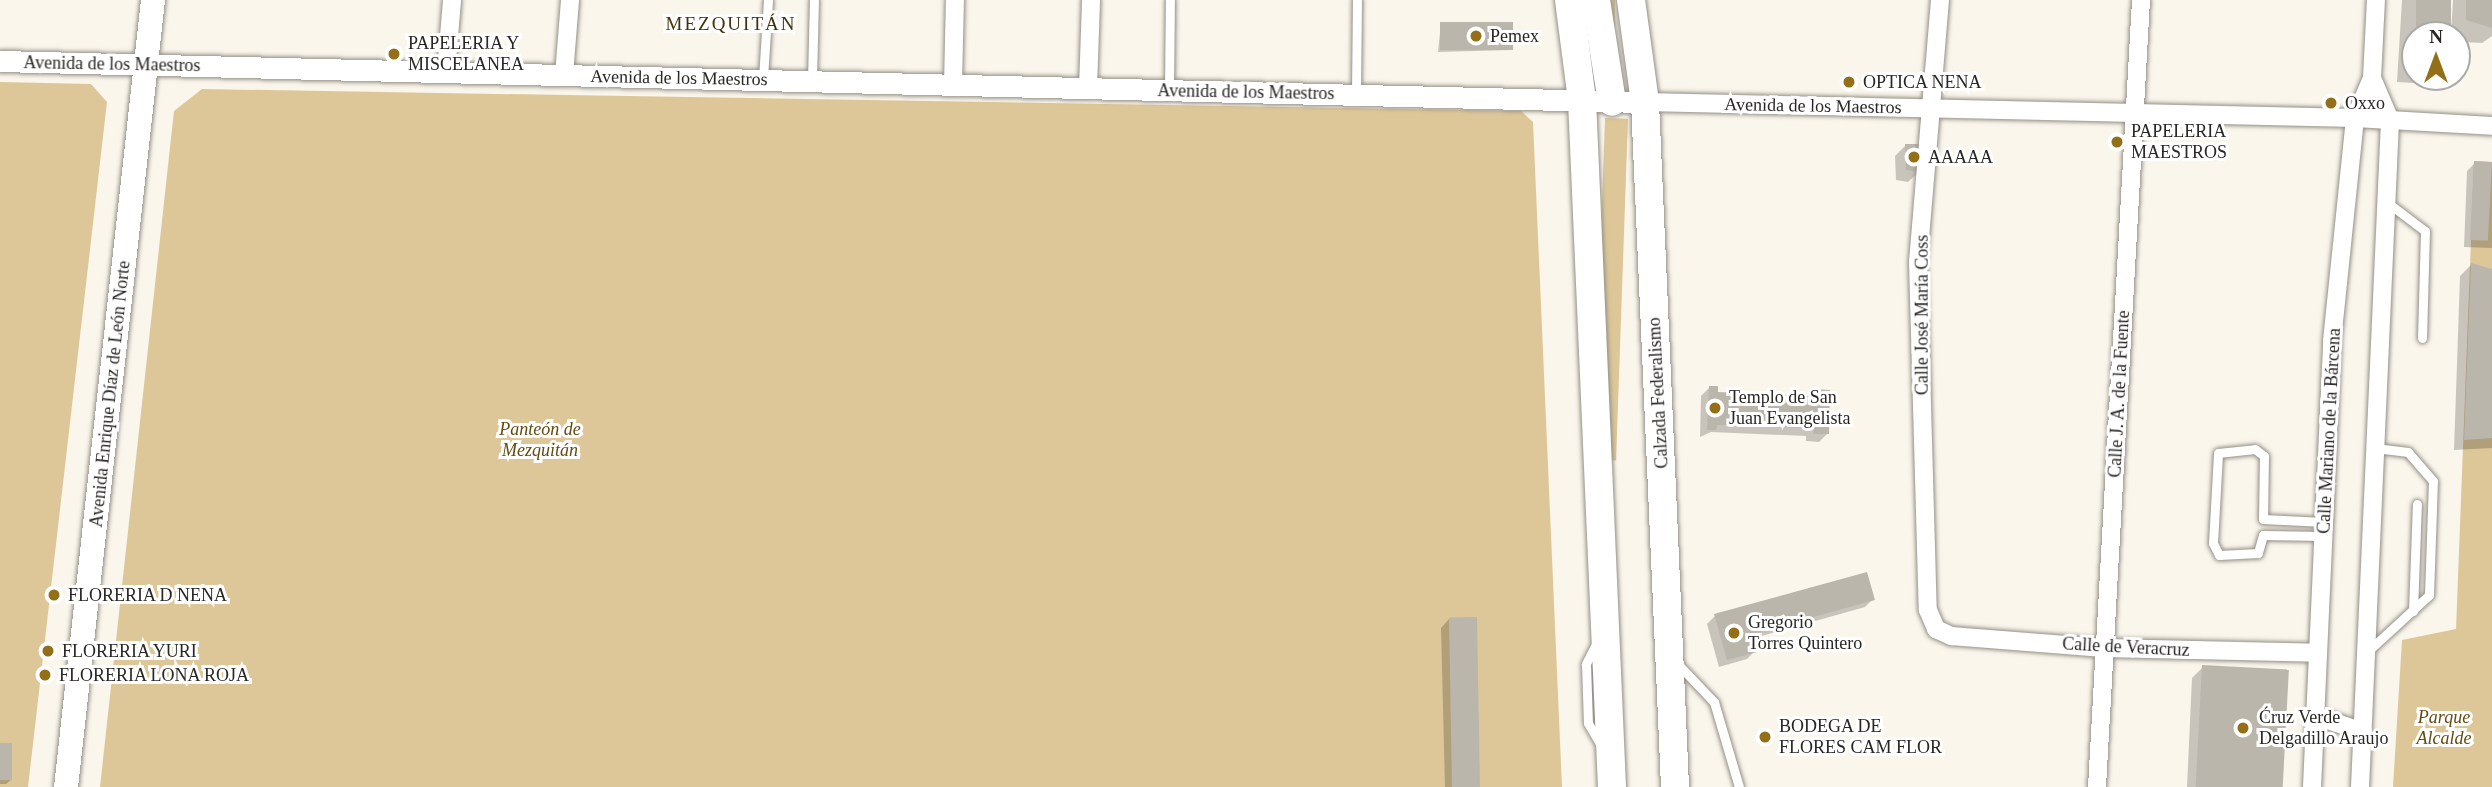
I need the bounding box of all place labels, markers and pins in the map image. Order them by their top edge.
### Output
place label: Pemex [1490,25,1539,47]
marker: Pemex [1468,28,1484,44]
place label: PAPELERIA Y MISCELANEA [408,33,524,76]
marker: PAPELERIA Y MISCELANEA [386,46,402,62]
place label: OPTICA NENA [1863,71,1982,93]
marker: OPTICA NENA [1841,74,1857,90]
place label: Oxxo [2345,92,2385,114]
marker: Oxxo [2323,95,2339,111]
place label: PAPELERIA MAESTROS [2131,121,2227,164]
marker: PAPELERIA MAESTROS [2109,134,2125,150]
place label: AAAAA [1928,146,1993,168]
marker: AAAAA [1906,149,1922,165]
place label: Templo de San Juan Evangelista [1729,387,1850,430]
marker: Templo de San Juan Evangelista [1707,400,1723,416]
place label: FLORERIA D NENA [68,584,228,606]
marker: FLORERIA D NENA [46,587,62,603]
place label: Gregorio Torres Quintero [1748,612,1862,654]
marker: Gregorio Torres Quintero [1726,625,1742,641]
place label: FLORERIA YURI [62,640,199,662]
marker: FLORERIA YURI [40,643,56,659]
place label: FLORERIA LONA ROJA [59,664,251,686]
marker: FLORERIA LONA ROJA [37,667,53,683]
place label: Ćruz Verde Delgadillo Araujo [2259,707,2389,750]
place label: BODEGA DE FLORES CAM FLOR [1779,716,1942,758]
marker: Ćruz Verde Delgadillo Araujo [2233,718,2253,738]
marker: BODEGA DE FLORES CAM FLOR [1757,729,1773,745]

